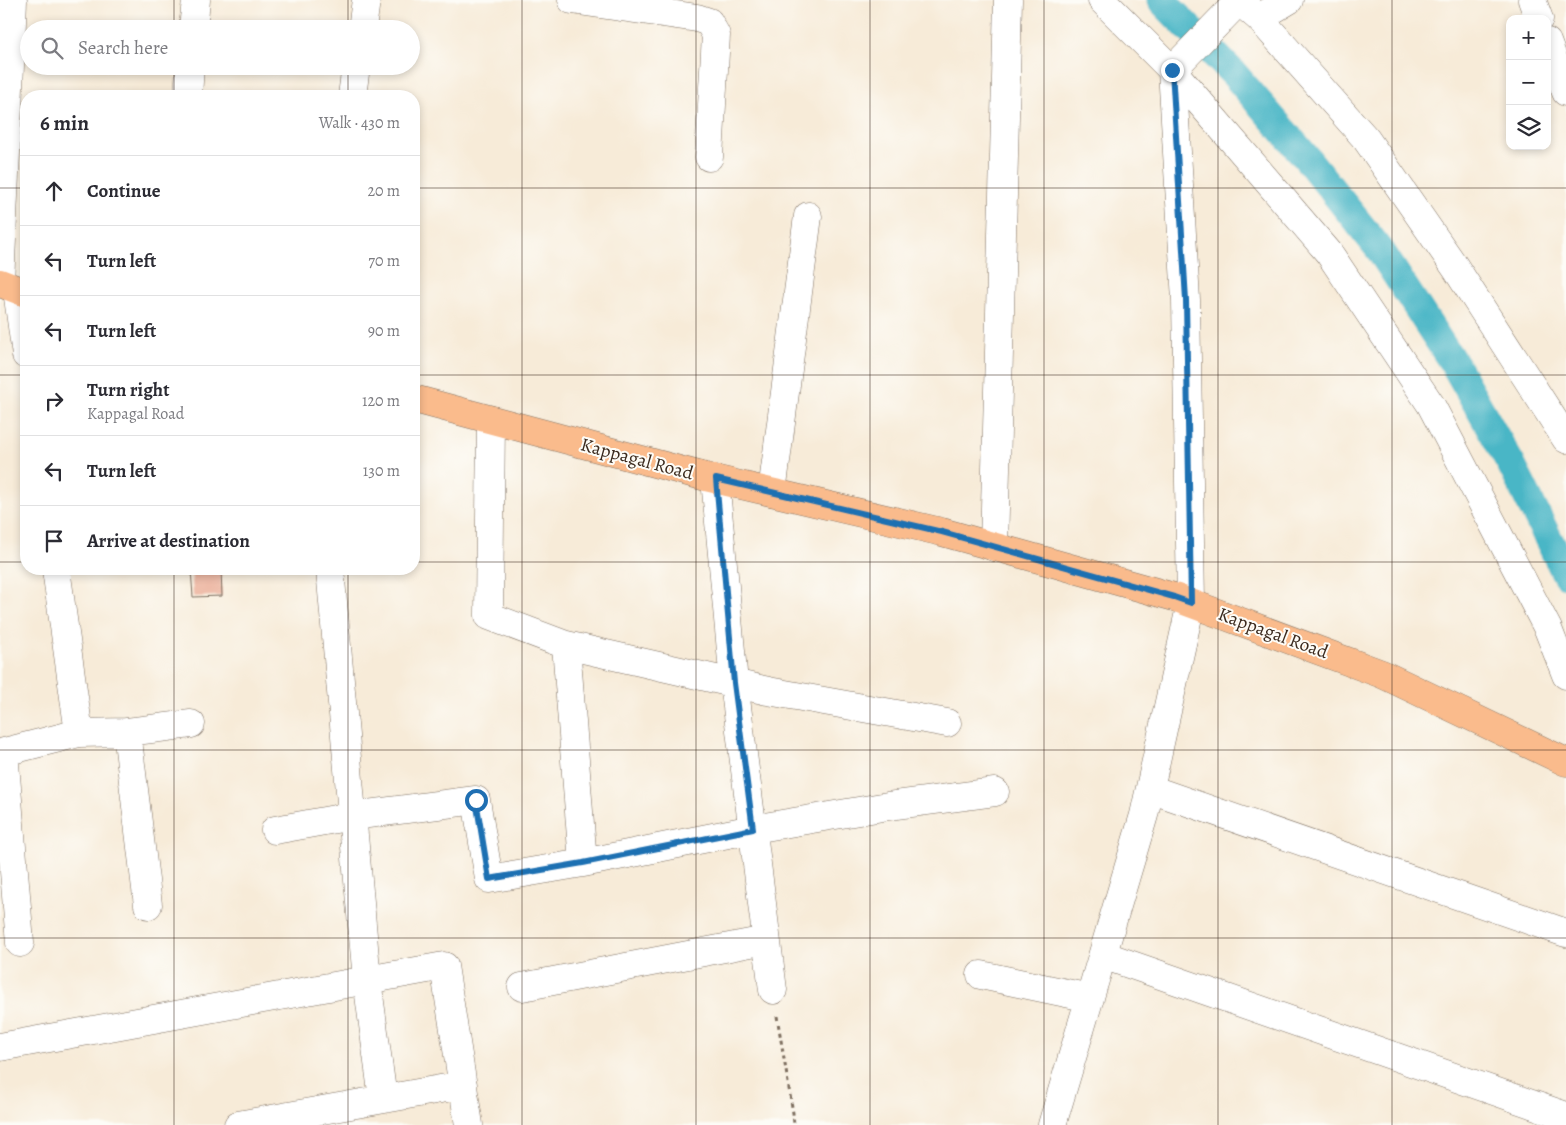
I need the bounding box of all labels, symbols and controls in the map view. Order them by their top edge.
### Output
map controls [1506,15,1551,150]
button: + [1506,15,1551,60]
search box [20,20,420,75]
icon: search [38,34,66,62]
text: Search here [78,35,168,61]
route end [1161,59,1184,82]
button: − [1506,60,1551,105]
button: layers [1506,105,1551,150]
text: 6 min [40,109,89,137]
text: Walk · 430 m [319,112,400,134]
icon: ahead [40,177,68,205]
text: Continue [87,178,161,204]
text: 20 m [367,180,400,202]
icon: left [40,247,68,275]
text: Turn left [87,248,156,274]
text: 70 m [368,250,400,272]
icon: left [40,317,68,345]
text: Turn left [87,318,156,344]
text: 90 m [368,320,400,342]
text: Turn right [87,377,169,403]
icon: right [40,387,68,415]
text: 120 m [362,390,400,412]
text: Kappagal Road [87,403,184,425]
street label: Kappagal Road [578,431,697,487]
icon: left [40,457,68,485]
text: Turn left [87,458,156,484]
text: 130 m [363,460,400,482]
icon: arrive [40,527,68,555]
text: Arrive at destination [87,528,250,554]
street label: Kappagal Road [1214,601,1333,665]
route start [465,789,488,812]

